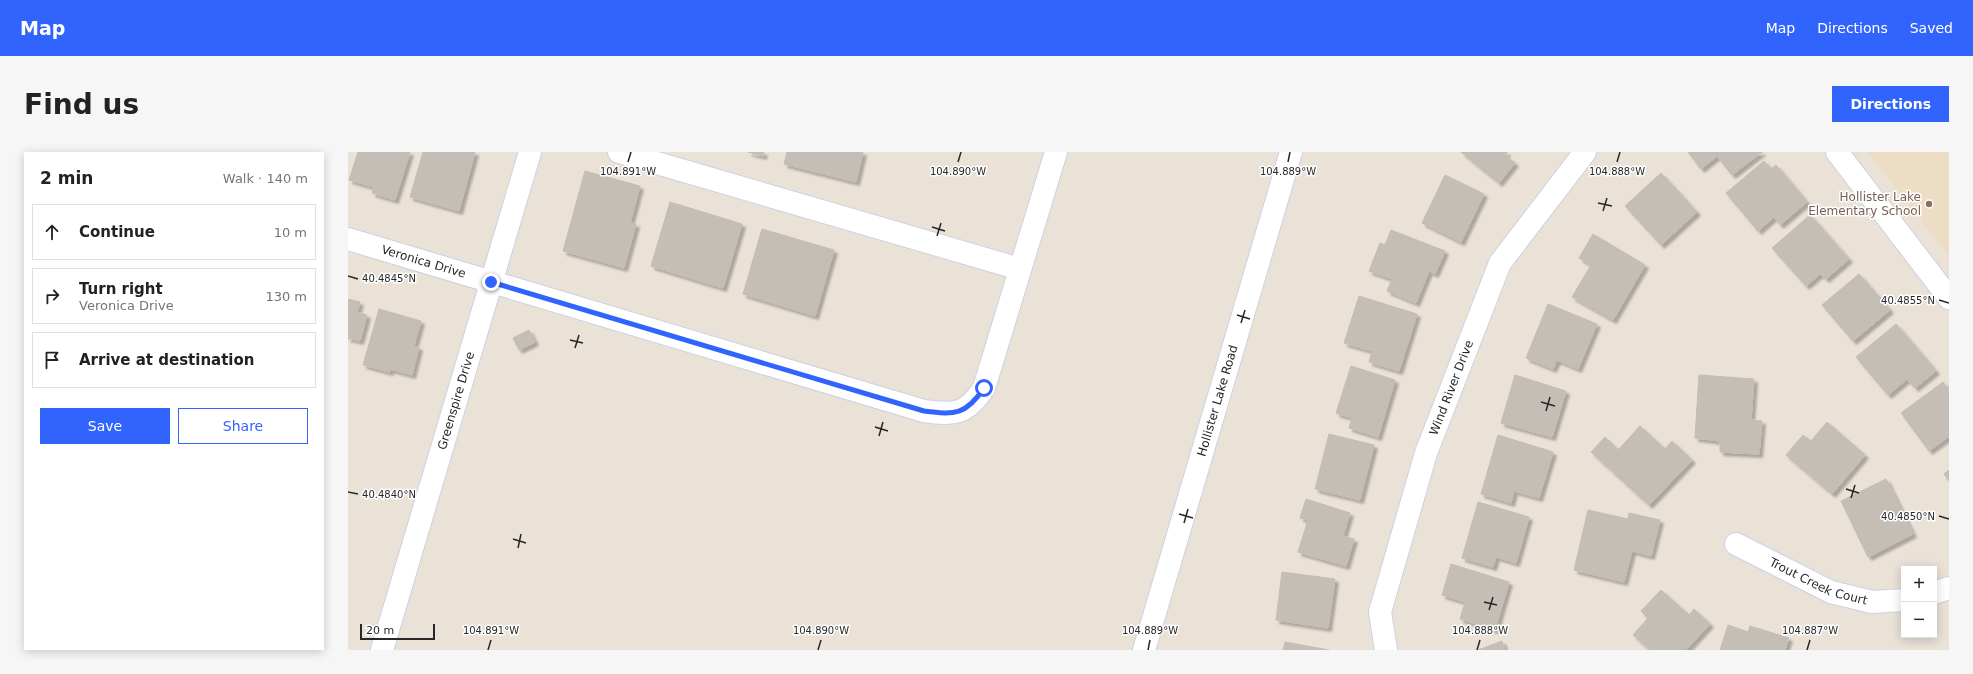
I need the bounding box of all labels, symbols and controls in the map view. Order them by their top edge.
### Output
text: Map [20,17,65,39]
text: Map [1766,20,1795,36]
text: Directions [1817,20,1888,36]
text: Saved [1910,20,1953,36]
button: Directions [1832,86,1949,122]
text: Find us [24,88,139,121]
text: 104.891°W [600,166,656,177]
text: 104.890°W [930,166,986,177]
text: 104.889°W [1260,166,1316,177]
text: 104.888°W [1589,166,1645,177]
text: 2 min [40,168,93,188]
text: Walk · 140 m [223,171,308,186]
place label: Hollister Lake Elementary School [1808,190,1921,218]
marker: Hollister Lake Elementary School [1924,199,1934,209]
icon: ahead [41,221,63,243]
text: Continue [79,223,155,241]
text: 10 m [274,225,307,240]
street label: Veronica Drive [380,242,468,281]
text: 40.4845°N [362,273,416,284]
route end [482,273,500,291]
text: Turn right [79,280,163,298]
icon: right [41,285,63,307]
text: 130 m [265,289,307,304]
text: 40.4855°N [1881,295,1935,306]
text: Veronica Drive [79,298,174,313]
street label: Wind River Drive [1427,338,1476,437]
street label: Hollister Lake Road [1195,343,1241,458]
icon: arrive [41,349,63,371]
street label: Greenspire Drive [435,350,477,451]
text: Arrive at destination [79,351,254,369]
route start [975,379,993,397]
button: Save [40,408,170,444]
button: Share [178,408,308,444]
text: 40.4840°N [362,489,416,500]
text: 40.4850°N [1881,511,1935,522]
street label: Trout Creek Court [1766,555,1869,608]
map controls [1901,566,1937,638]
button: + [1901,566,1937,602]
button: − [1901,602,1937,638]
scale bar [360,622,435,641]
text: 20 m [366,624,394,637]
text: 104.891°W [463,625,519,636]
text: 104.890°W [793,625,849,636]
text: 104.889°W [1122,625,1178,636]
text: 104.888°W [1452,625,1508,636]
text: 104.887°W [1782,625,1838,636]

